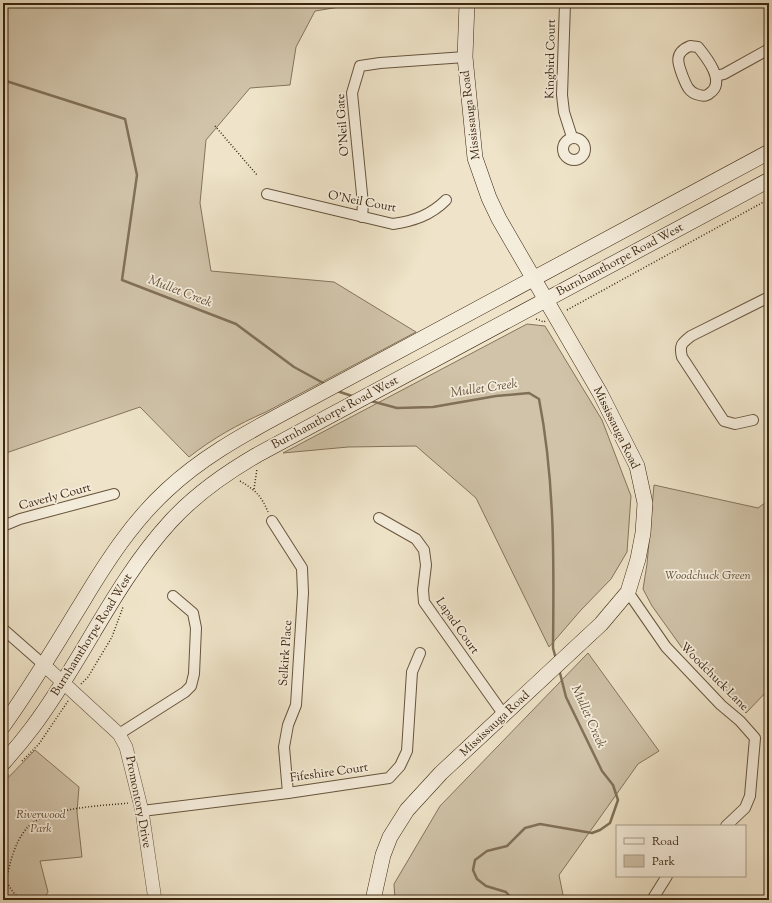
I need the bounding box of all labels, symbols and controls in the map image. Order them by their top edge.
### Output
street label: Kingbird Court [541,19,561,99]
street label: Mississauga Road [457,69,485,161]
street label: O'Neil Gate [332,93,354,157]
street label: O'Neil Court [326,187,398,217]
street label: Burnhamthorpe Road West [553,219,687,301]
water label: Mullet Creek [145,272,215,313]
street label: Burnhamthorpe Road West [268,372,402,454]
water label: Mullet Creek [449,375,519,403]
street label: Mississauga Road [588,384,644,473]
street label: Caverly Court [17,479,93,515]
park label: Woodchuck Green [665,567,752,585]
street label: Burnhamthorpe Road West [47,570,137,700]
street label: Lapad Court [431,594,483,658]
street label: Selkirk Place [275,619,297,687]
street label: Woodchuck Lane [675,638,753,716]
water label: Mullet Creek [566,683,610,752]
street label: Mississauga Road [456,687,534,761]
street label: Promontory Drive [120,754,156,850]
street label: Fifeshire Court [289,759,369,787]
park label: Riverwood Park [16,806,66,838]
legend [616,825,746,877]
text: Road [652,833,679,851]
text: Park [652,853,675,871]

